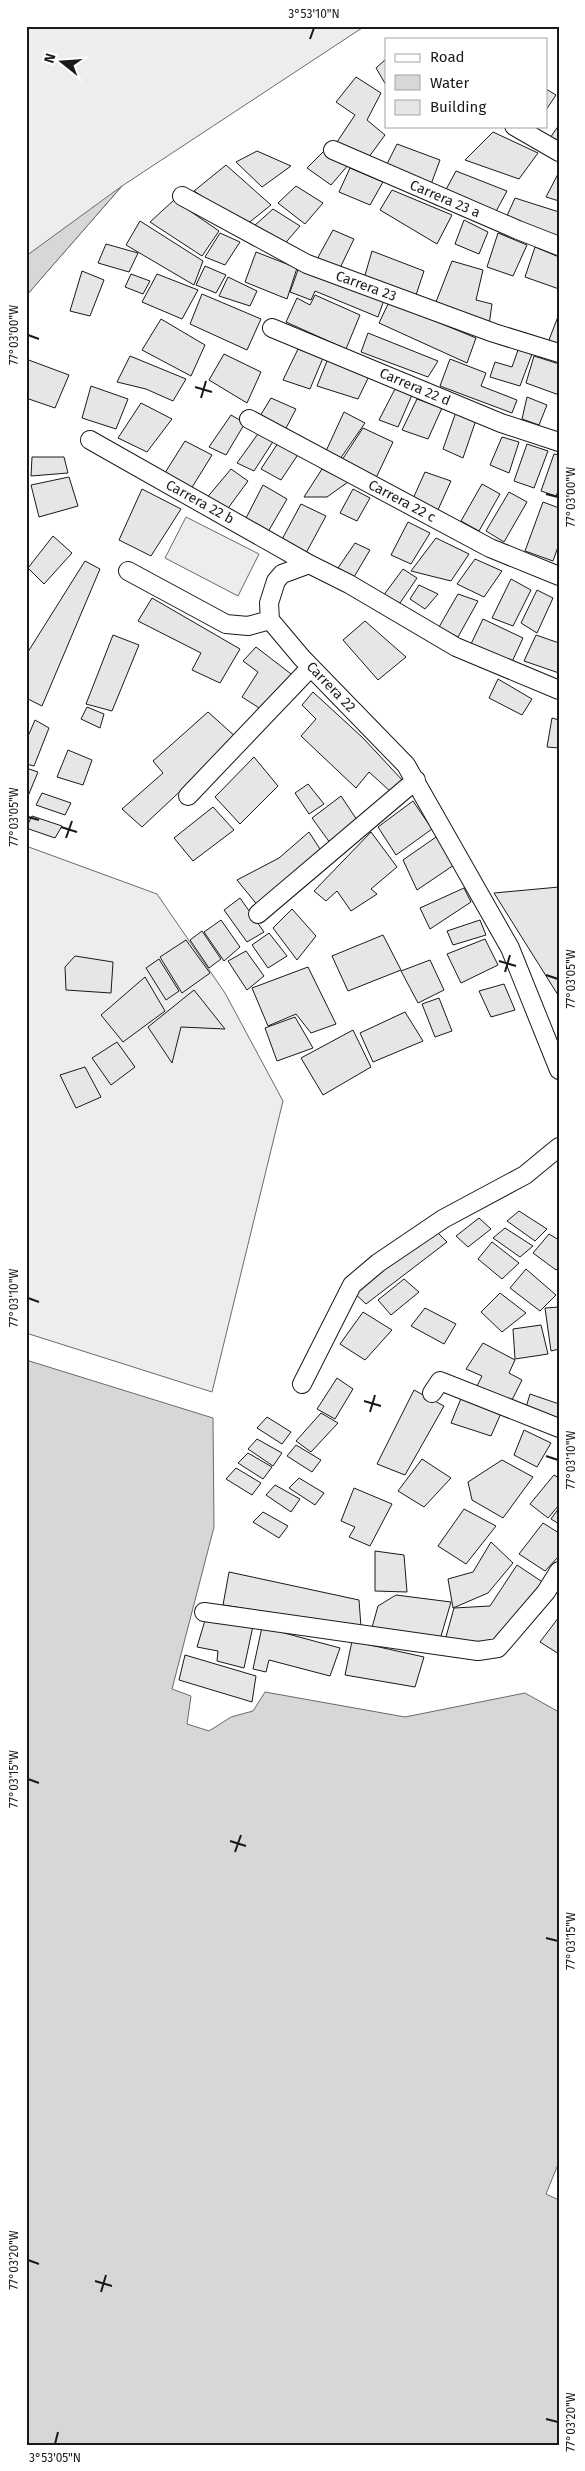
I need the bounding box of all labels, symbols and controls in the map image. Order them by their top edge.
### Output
text: 3°53'10"N [288,7,340,21]
north arrow [38,38,88,88]
legend [385,38,548,128]
text: Road [430,48,465,66]
text: N [41,51,60,65]
text: Water [430,74,469,92]
text: Building [430,98,486,116]
street label: Carrera 23 a [407,177,483,221]
street label: Carrera 23 [333,267,399,305]
text: 77°03'00"W [7,305,21,365]
street label: Carrera 22 d [377,364,453,410]
text: 77°03'00"W [564,467,578,527]
street label: Carrera 22 b [163,476,237,528]
street label: Carrera 22 c [365,476,439,526]
street label: Carrera 22 [303,658,359,716]
text: 77°03'05"W [7,787,21,847]
text: 77°03'05"W [564,949,578,1009]
text: 77°03'10"W [7,1269,21,1327]
text: 77°03'10"W [564,1431,578,1489]
text: 77°03'15"W [7,1750,21,1808]
text: 77°03'15"W [564,1912,578,1970]
text: 77°03'20"W [7,2230,21,2290]
text: 77°03'20"W [564,2392,578,2452]
text: 3°53'05"N [29,2451,81,2465]

